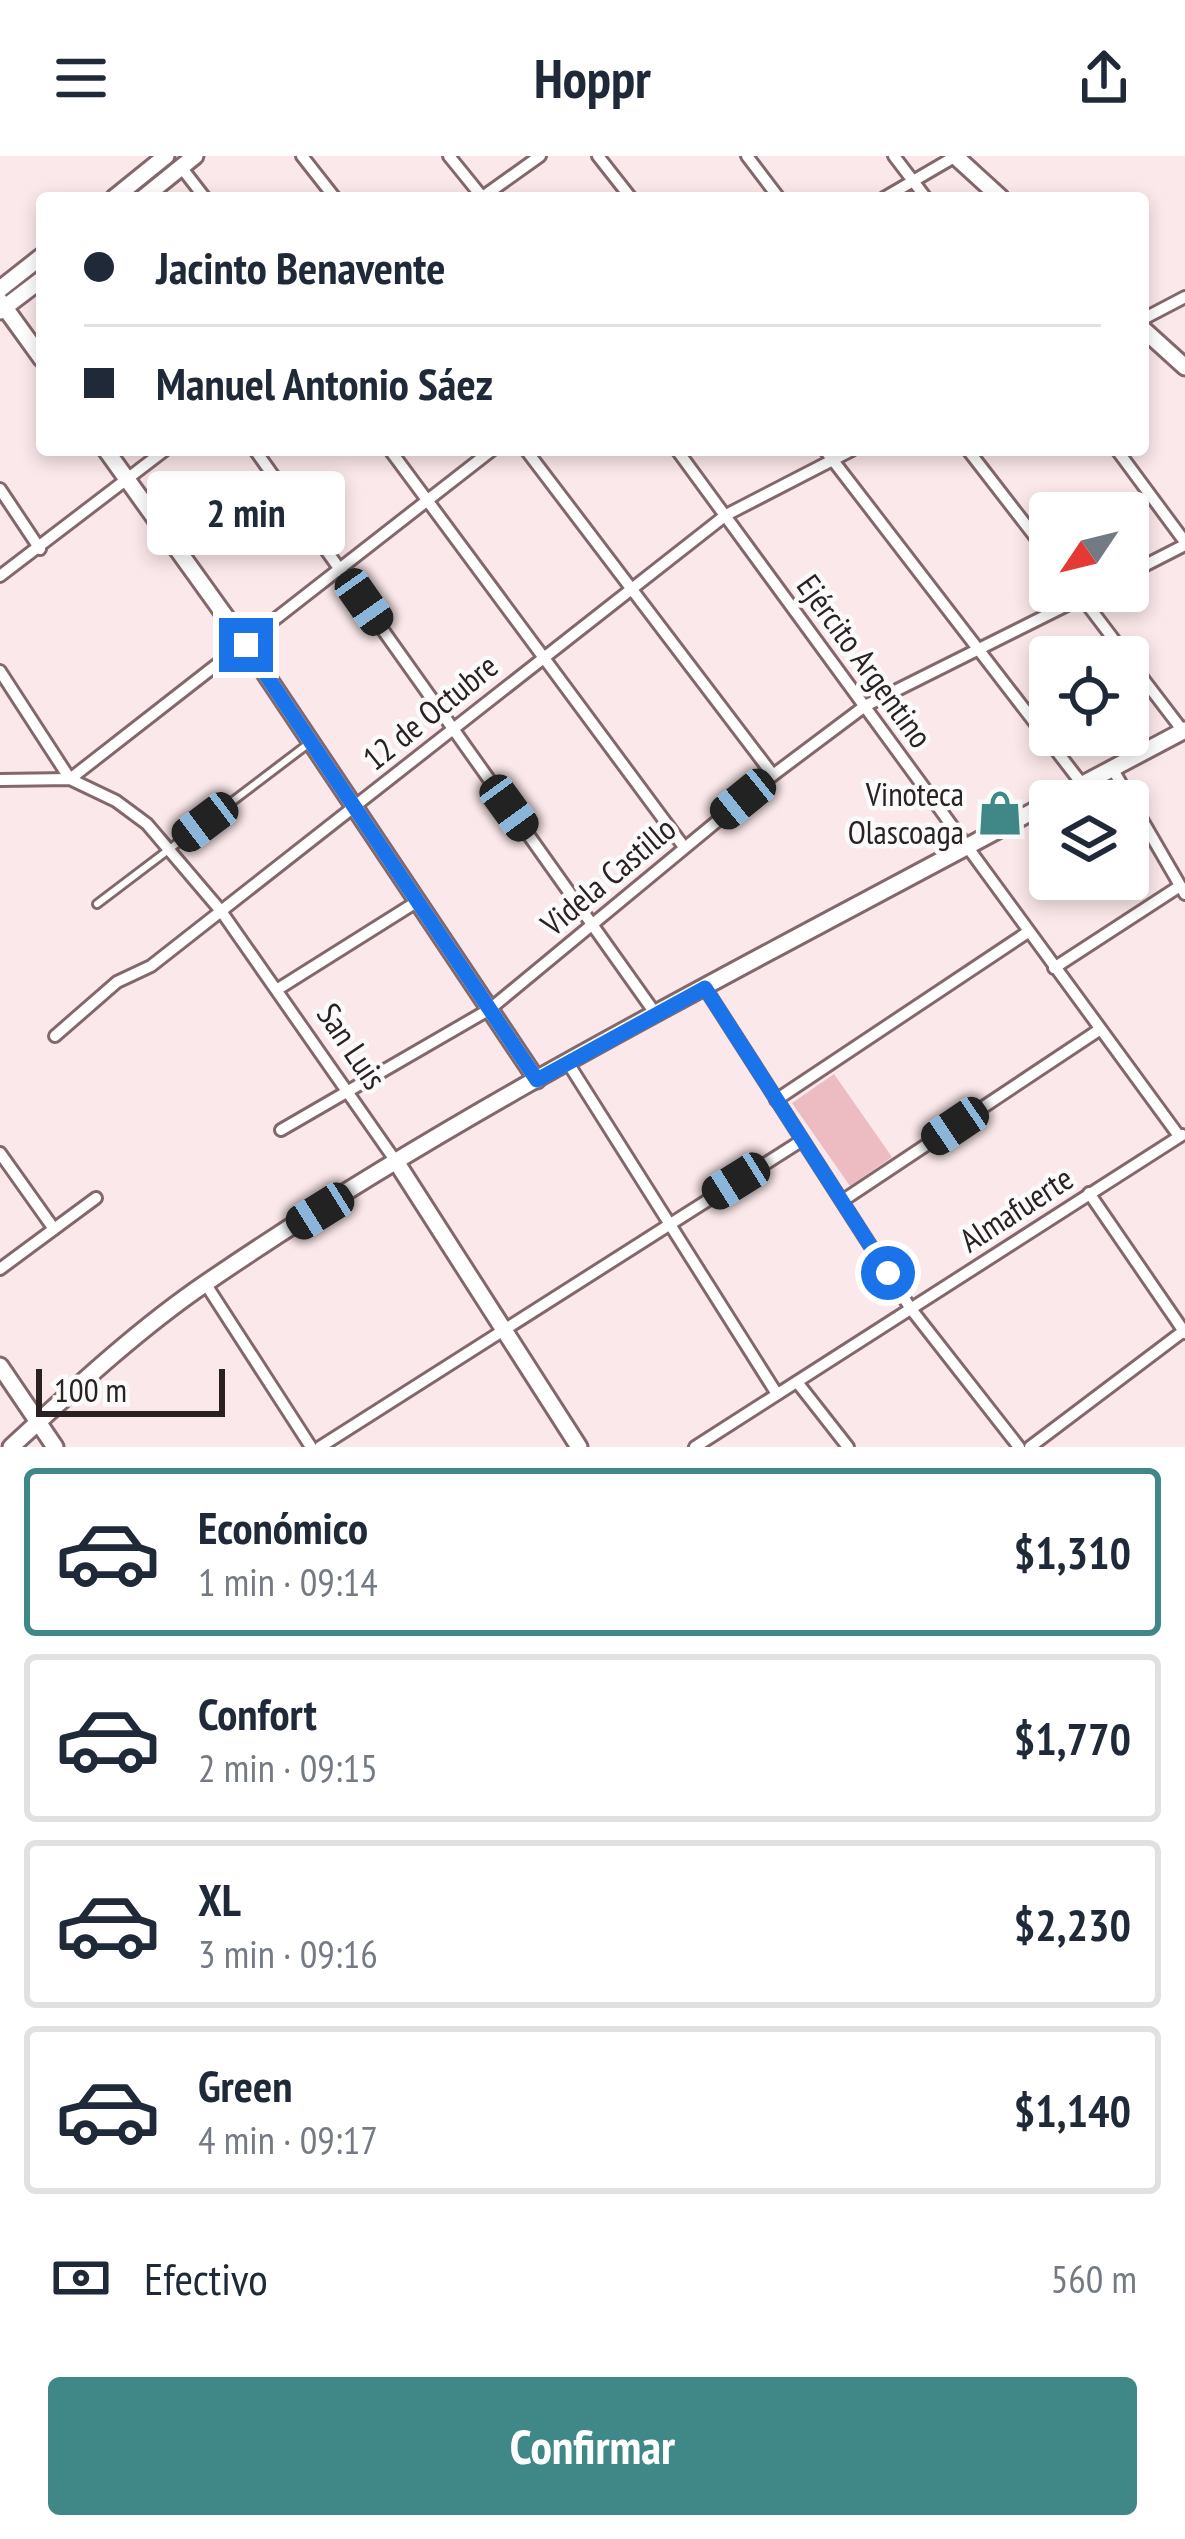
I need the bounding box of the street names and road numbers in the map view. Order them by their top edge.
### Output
street label: Ejército Argentino [788,566,943,756]
street label: 12 de Octubre [353,644,506,779]
street label: Videla Castillo [531,807,684,945]
street label: San Luis [308,994,397,1097]
street label: Almafuerte [951,1156,1081,1261]

